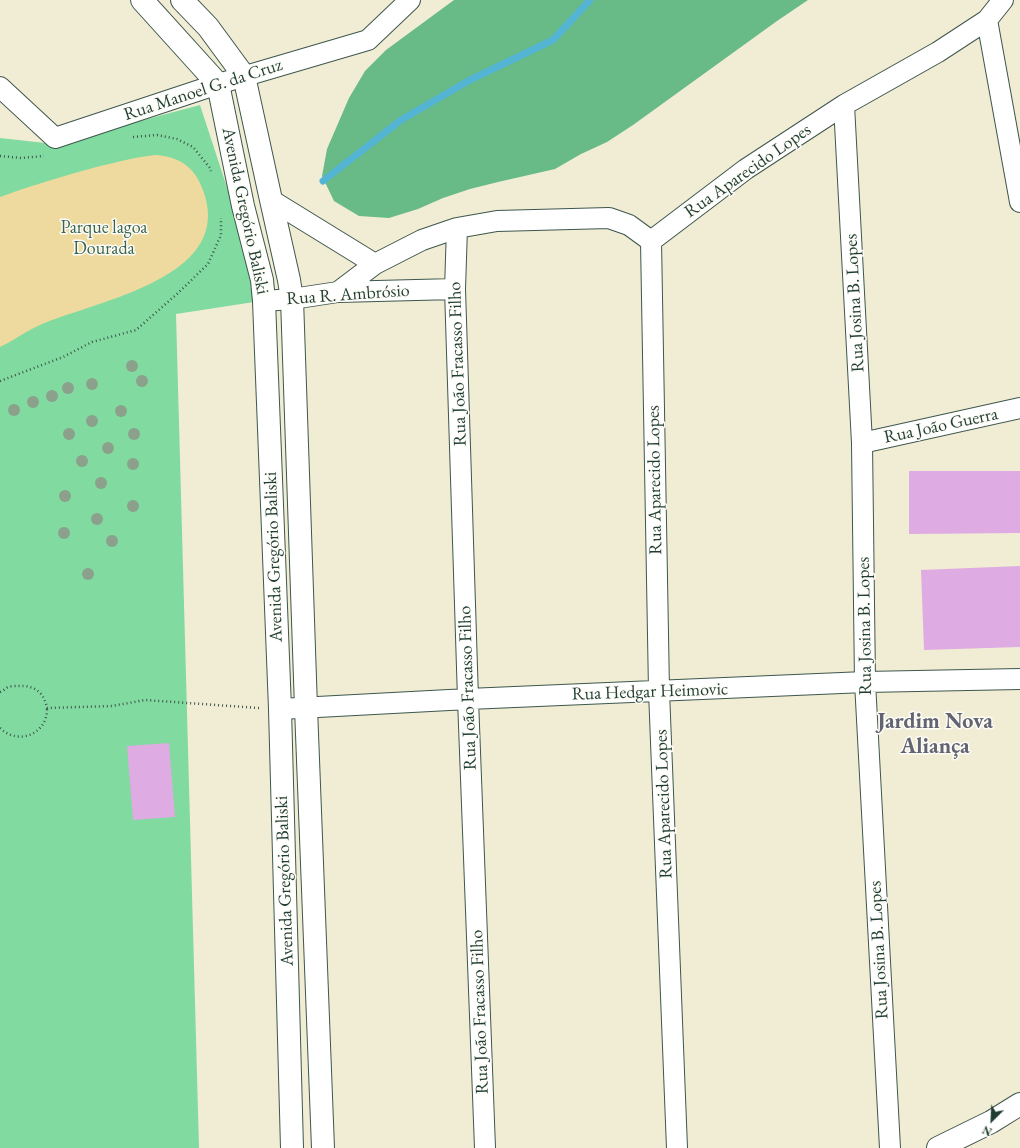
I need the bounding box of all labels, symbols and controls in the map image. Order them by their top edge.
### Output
street label: Rua Manoel G. da Cruz [121,54,285,126]
street label: Rua Aparecido Lopes [681,119,815,223]
street label: Avenida Gregório Baliski [217,125,273,297]
park label: Parque lagoa Dourada [61,217,147,260]
street label: Rua Josina B. Lopes [841,233,869,373]
street label: Rua R. Ambrósio [286,280,410,310]
street label: Rua João Fracasso Filho [444,281,472,447]
street label: Rua João Guerra [882,403,1000,449]
street label: Rua Aparecido Lopes [643,405,667,555]
street label: Avenida Gregório Baliski [260,471,288,643]
street label: Rua Josina B. Lopes [853,557,877,695]
street label: Rua João Fracasso Filho [454,605,482,771]
street label: Rua Hedgar Heimovic [571,678,729,706]
district label: Jardim Nova Aliança [877,709,993,760]
street label: Rua Aparecido Lopes [651,729,677,879]
street label: Avenida Gregório Baliski [271,795,299,967]
street label: Rua Josina B. Lopes [865,880,893,1020]
street label: Rua João Fracasso Filho [466,929,494,1095]
north arrow [972,1100,1012,1140]
text: N [980,1123,994,1139]

